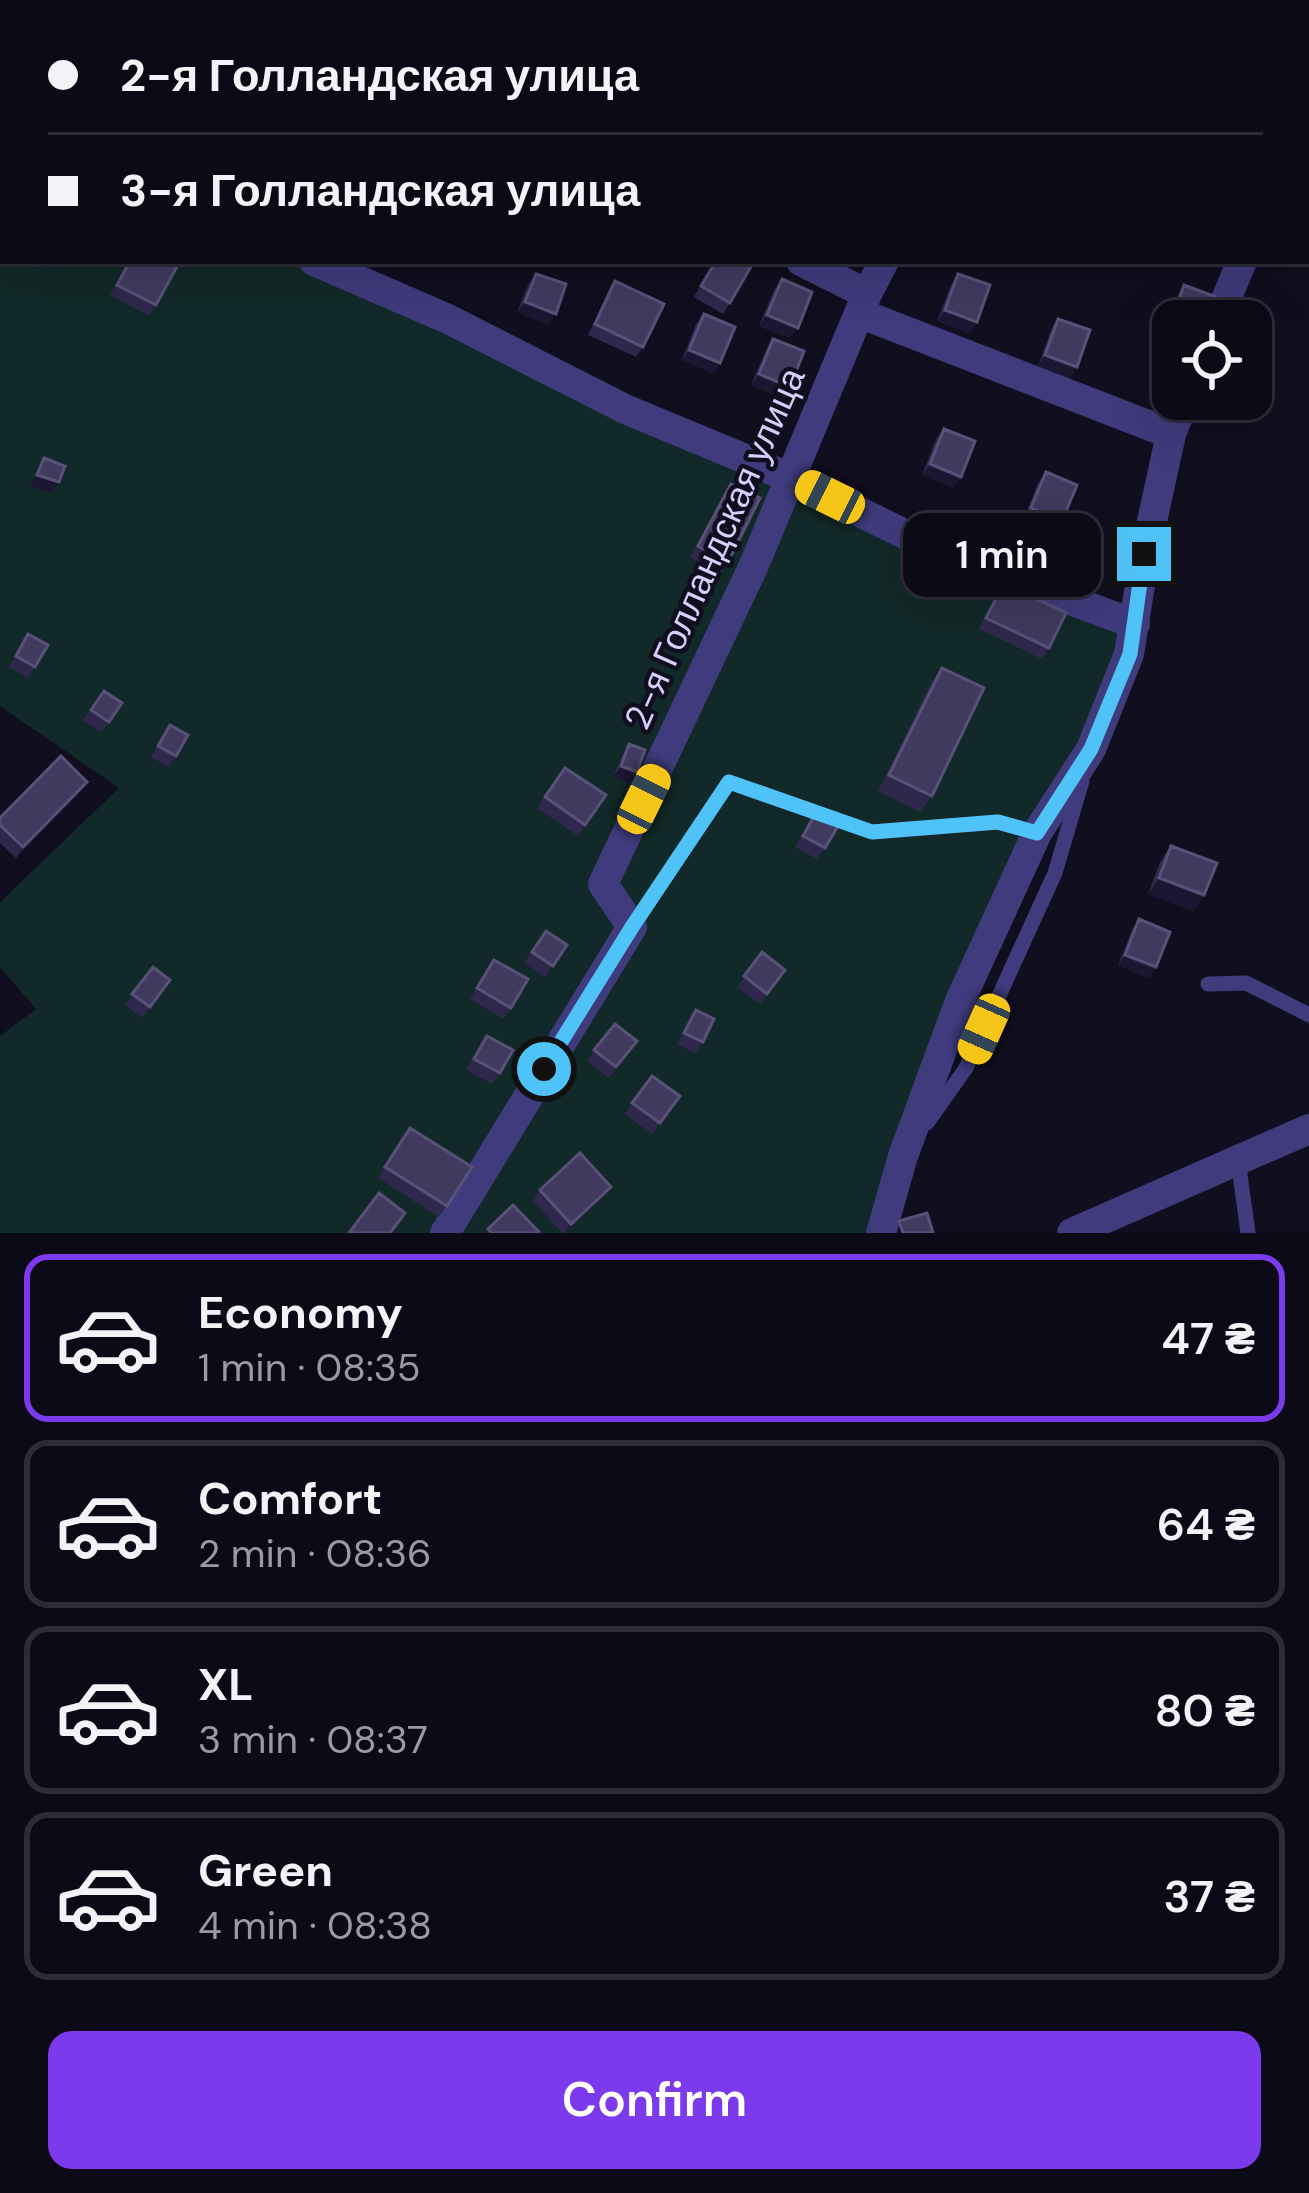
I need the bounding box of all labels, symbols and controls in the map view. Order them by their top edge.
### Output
text: 2-я Голландская улица [120,46,639,105]
text: 3-я Голландская улица [120,161,640,220]
map controls [1152,300,1272,420]
button: locate [1152,300,1272,420]
street label: 2-я Голландская улица [613,359,816,736]
car [790,465,870,529]
callout: 1 min [904,512,1102,596]
route end [1117,527,1171,581]
text: 1 min [955,529,1049,580]
car [612,759,676,839]
car [953,989,1015,1069]
route start [517,1042,571,1096]
text: Economy [198,1283,403,1342]
icon: car [54,1284,162,1392]
text: 47 ₴ [1161,1309,1255,1368]
text: 1 min · 08:35 [198,1342,421,1393]
text: Comfort [198,1469,382,1528]
icon: car [54,1470,162,1578]
text: 64 ₴ [1157,1495,1255,1554]
text: 2 min · 08:36 [198,1528,432,1579]
text: XL [198,1655,253,1714]
icon: car [54,1656,162,1764]
text: 80 ₴ [1154,1681,1255,1740]
text: 3 min · 08:37 [198,1714,428,1765]
text: Green [198,1841,333,1900]
icon: car [54,1842,162,1950]
text: 37 ₴ [1163,1867,1255,1926]
text: 4 min · 08:38 [198,1900,432,1951]
button: Confirm [48,2031,1261,2169]

